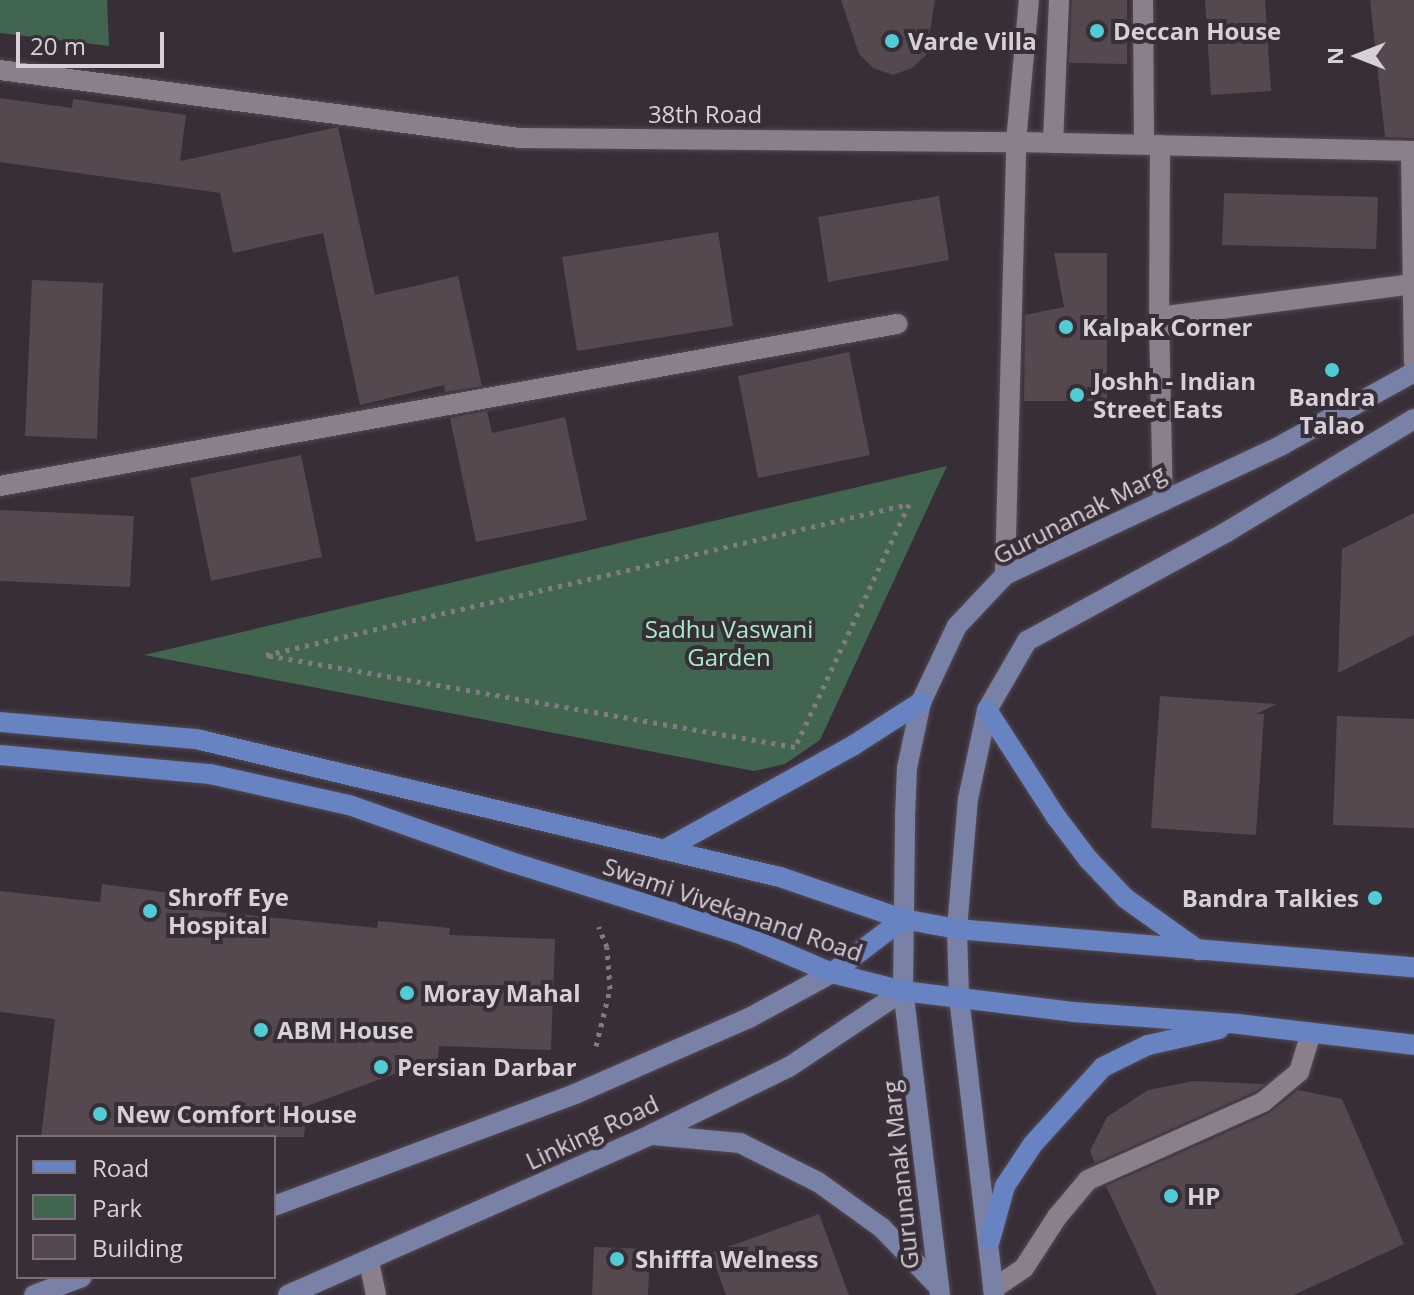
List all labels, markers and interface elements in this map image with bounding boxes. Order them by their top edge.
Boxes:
scale bar [20,16,168,66]
north arrow [1318,16,1398,96]
place label: Deccan House [1113,17,1281,45]
marker: Deccan House [1088,22,1106,40]
place label: Varde Villa [908,27,1037,55]
text: 20 m [30,29,86,62]
marker: Varde Villa [883,32,901,50]
text: N [1319,47,1349,65]
street label: 38th Road [648,100,762,128]
place label: Kalpak Corner [1082,313,1252,341]
marker: Kalpak Corner [1057,318,1075,336]
marker: Bandra Talao [1323,361,1341,379]
place label: Joshh - Indian Street Eats [1093,367,1256,423]
place label: Bandra Talao [1289,383,1375,439]
marker: Joshh - Indian Street Eats [1068,386,1086,404]
street label: Gurunanak Marg [988,458,1170,570]
park label: Sadhu Vaswani Garden [645,615,813,671]
street label: Swami Vivekanand Road [600,851,866,967]
place label: Shroff Eye Hospital [168,883,289,939]
place label: Bandra Talkies [1182,884,1359,912]
marker: Bandra Talkies [1366,889,1384,907]
marker: Shroff Eye Hospital [139,900,161,922]
place label: Moray Mahal [423,979,580,1007]
marker: Moray Mahal [398,984,416,1002]
place label: ABM House [277,1016,414,1044]
marker: ABM House [252,1021,270,1039]
place label: Persian Darbar [397,1053,577,1081]
marker: Persian Darbar [372,1058,390,1076]
street label: Gurunanak Marg [876,1079,924,1271]
street label: Linking Road [521,1089,663,1175]
place label: New Comfort House [116,1100,357,1128]
marker: New Comfort House [91,1105,109,1123]
legend [16,1135,276,1279]
text: Road [92,1151,149,1184]
place label: HP [1187,1182,1220,1210]
marker: HP [1162,1187,1180,1205]
text: Park [92,1191,142,1224]
text: Building [92,1231,183,1264]
place label: Shifffa Welness [635,1245,818,1273]
marker: Shifffa Welness [606,1248,628,1270]

